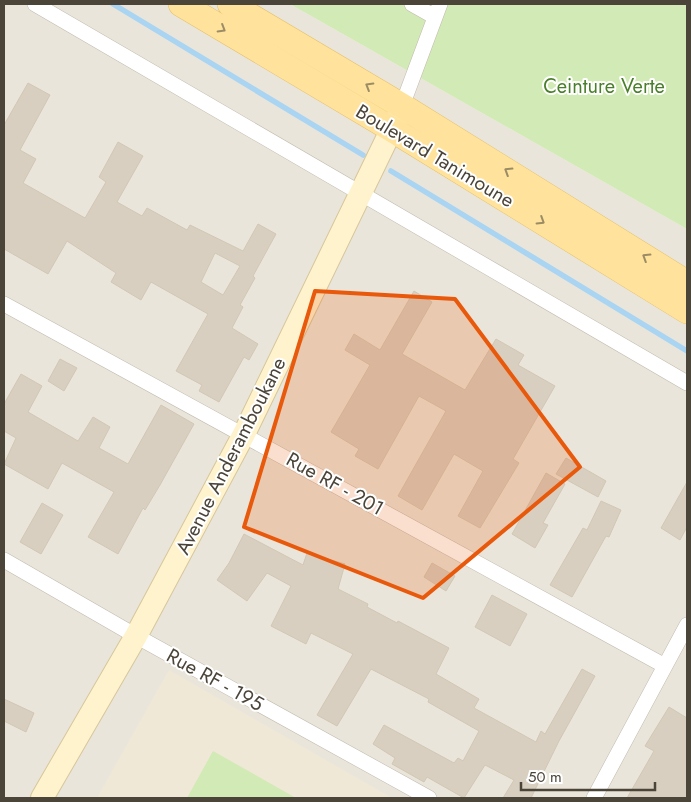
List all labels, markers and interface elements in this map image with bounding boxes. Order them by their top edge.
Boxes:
one-way arrow [217,22,226,32]
park label: Ceinture Verte [543,72,665,101]
one-way arrow [366,83,375,93]
street label: Boulevard Tanimoune [350,97,520,215]
one-way arrow [504,168,513,178]
one-way arrow [536,215,545,225]
one-way arrow [642,253,651,263]
street label: Avenue Anderamboukane [169,352,293,560]
street label: Rue RF - 201 [281,445,389,523]
street label: Rue RF - 195 [161,641,269,719]
scale bar [521,760,655,792]
text: 50 m [528,766,562,788]

